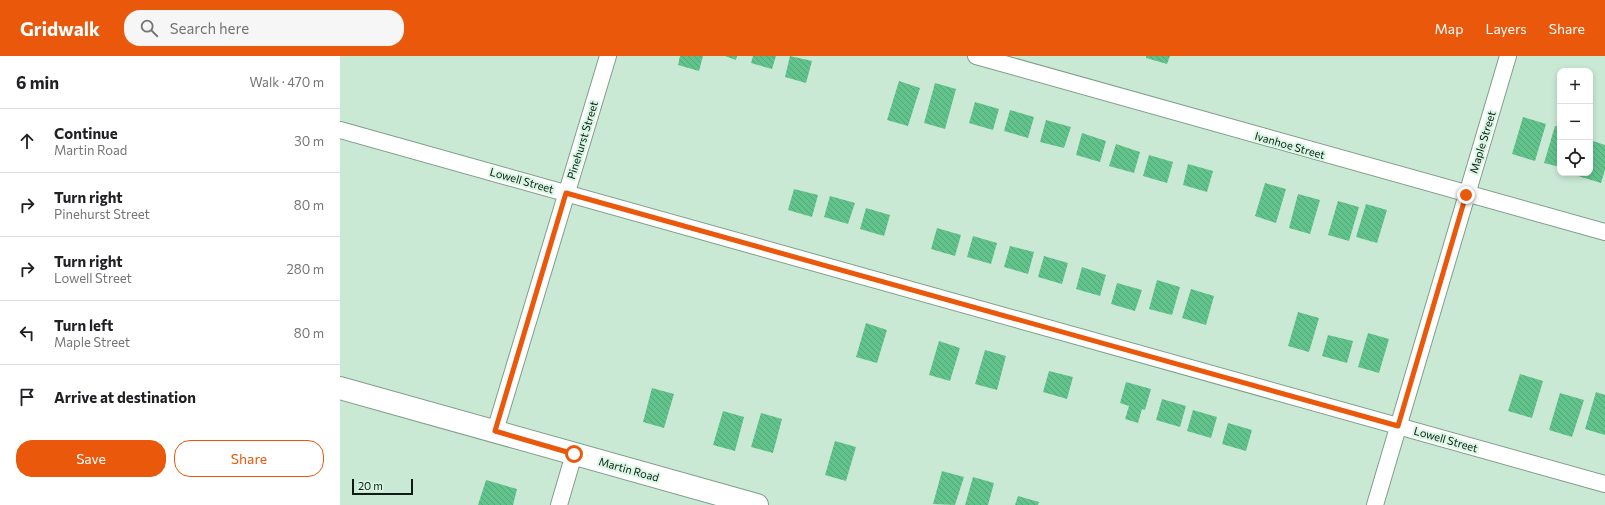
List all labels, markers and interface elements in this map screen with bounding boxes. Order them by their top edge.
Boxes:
search box [124,10,404,46]
text: Gridwalk [20,17,100,40]
icon: search [138,17,160,39]
text: Search here [170,19,249,37]
text: Map [1435,20,1463,37]
text: Layers [1485,20,1527,37]
text: Share [1549,20,1585,37]
map controls [1557,68,1593,176]
button: + [1557,68,1593,104]
text: 6 min [16,72,59,93]
text: Walk · 470 m [250,74,324,90]
street label: Pinehurst Street [564,99,600,181]
button: − [1557,104,1593,140]
street label: Maple Street [1466,109,1498,175]
text: Continue [54,124,118,142]
street label: Ivanhoe Street [1253,129,1327,161]
icon: ahead [16,130,38,152]
text: 30 m [294,133,324,149]
button: locate [1557,140,1593,176]
text: Martin Road [54,142,127,158]
street label: Lowell Street [489,165,556,195]
route end [1457,186,1475,204]
text: Turn right [54,188,123,206]
icon: right [16,194,38,216]
text: 80 m [294,197,324,213]
text: Pinehurst Street [54,206,150,222]
text: Turn right [54,252,123,270]
icon: right [16,258,38,280]
text: 280 m [287,261,324,277]
text: Lowell Street [54,270,132,286]
text: Turn left [54,316,113,334]
icon: left [16,322,38,344]
text: 80 m [294,325,324,341]
text: Maple Street [54,334,130,350]
icon: arrive [16,386,38,408]
text: Arrive at destination [54,388,196,406]
street label: Lowell Street [1413,424,1480,454]
button: Save [16,440,166,477]
button: Share [174,440,324,477]
route start [565,445,583,463]
street label: Martin Road [597,454,661,484]
scale bar [352,477,413,496]
text: 20 m [358,479,383,492]

